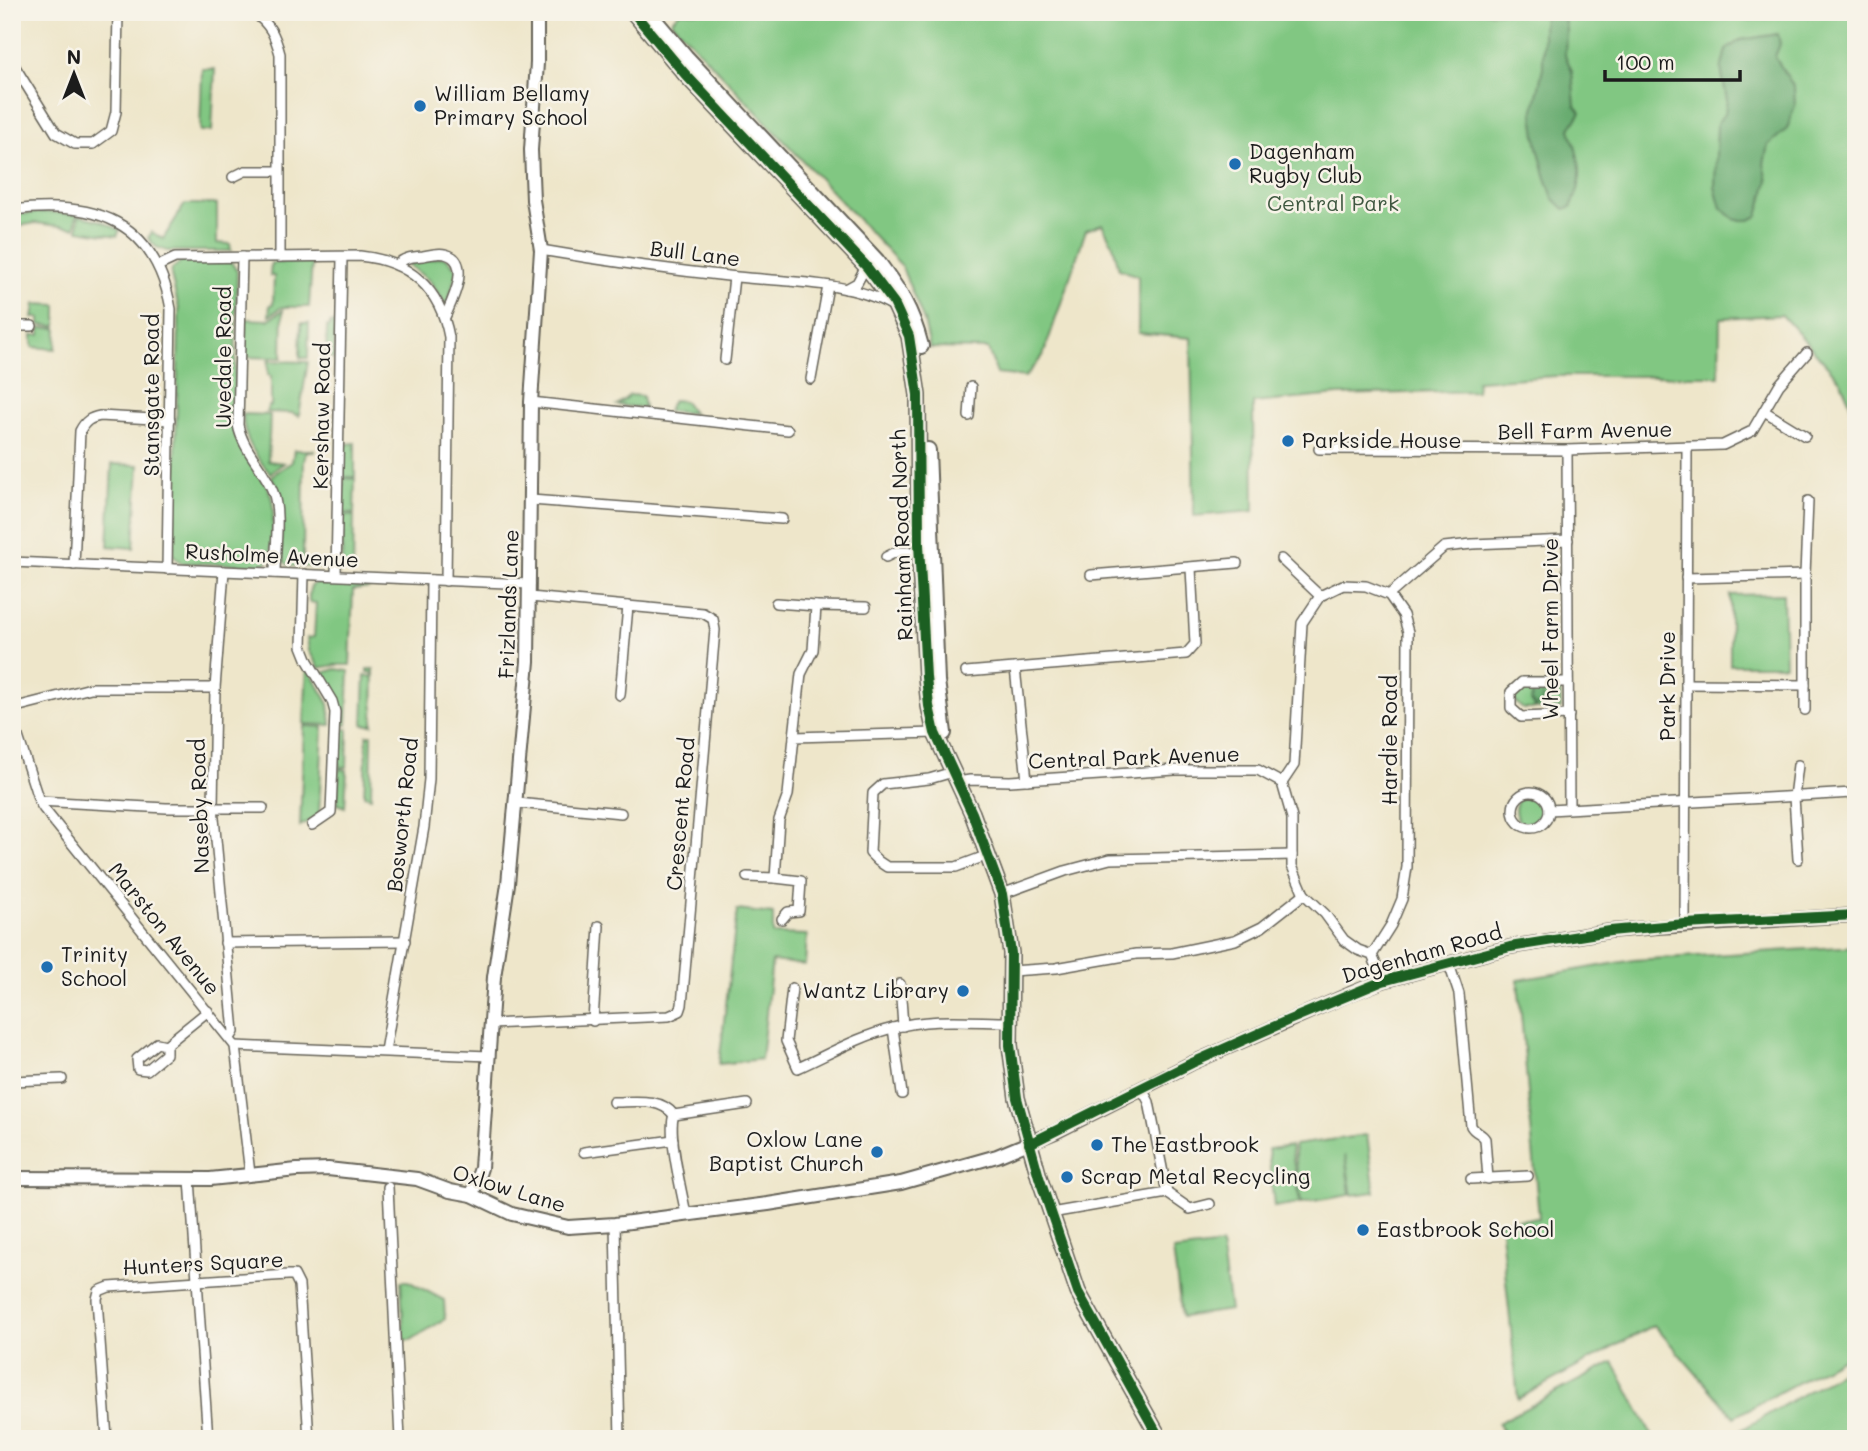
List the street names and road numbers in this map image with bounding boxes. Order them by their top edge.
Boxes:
street label: Bull Lane [649,234,742,271]
street label: Uvedale Road [209,286,236,428]
street label: Stansgate Road [137,314,164,476]
street label: Kershaw Road [306,342,335,490]
street label: Bell Farm Avenue [1497,414,1673,445]
street label: Rainham Road North [883,429,918,641]
street label: Frizlands Lane [491,529,524,679]
street label: Rusholme Avenue [185,536,360,573]
street label: Wheel Farm Drive [1536,538,1563,720]
street label: Park Drive [1653,631,1680,741]
street label: Hardie Road [1375,675,1402,805]
street label: Bosworth Road [380,736,423,893]
street label: Crescent Road [659,736,700,892]
street label: Naseby Road [183,738,214,874]
street label: Central Park Avenue [1028,739,1240,774]
street label: Marston Avenue [103,856,227,1000]
street label: Dagenham Road [1339,917,1505,988]
street label: Oxlow Lane [450,1158,569,1218]
street label: Hunters Square [122,1245,284,1280]

